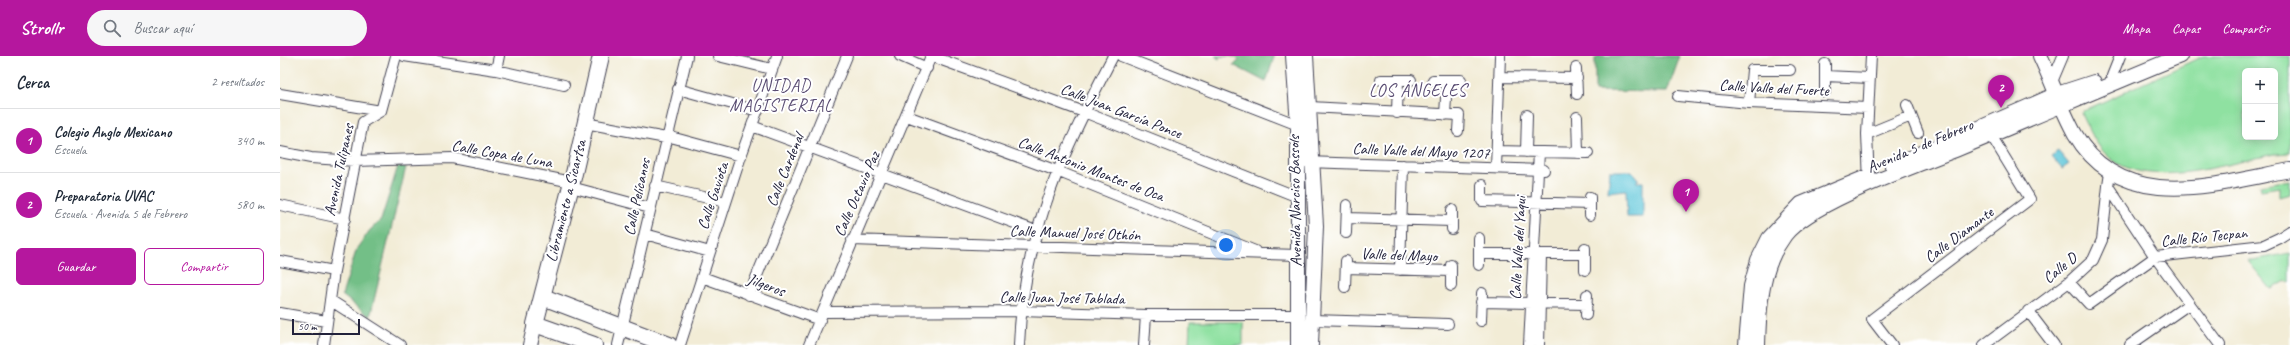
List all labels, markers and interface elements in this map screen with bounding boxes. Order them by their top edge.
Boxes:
search box [87,10,367,46]
text: Strollr [20,16,63,40]
icon: search [101,17,123,39]
text: Buscar aquí [133,19,192,38]
text: Mapa [2123,20,2150,37]
text: Capas [2172,20,2200,37]
text: Compartir [2222,20,2270,37]
map controls [2242,68,2278,140]
button: + [2242,68,2278,104]
text: Cerca [16,72,49,93]
text: 2 resultados [211,74,264,90]
district label: UNIDAD MAGISTERIAL [730,75,832,116]
street label: Calle Valle del Fuerte [1719,75,1831,101]
pin: 2 [1988,75,2014,108]
street label: Calle Juan García Ponce [1058,79,1186,144]
district label: LOS ÁNGELES [1369,79,1470,101]
button: − [2242,104,2278,140]
street label: Avenida 5 de Febrero [1864,114,1977,177]
street label: Avenida Tulipanes [319,121,359,218]
text: Colegio Anglo Mexicano [54,123,171,142]
street label: Calle Cardenal [761,128,810,209]
street label: Calle Antonio Montes de Oca [1015,132,1168,207]
text: 1 [26,133,32,149]
text: 340 m [236,133,264,149]
street label: Avenida Narciso Bassols [1284,134,1306,267]
street label: Calle Copa de Luna [450,135,555,173]
street label: Libramiento a Sicartsa [541,137,591,264]
street label: Calle Valle del Mayo 1207 [1352,139,1491,163]
text: Escuela [54,142,86,158]
street label: Calle Octavio Paz [829,148,885,240]
street label: Calle Pelícanos [619,155,655,237]
street label: Calle Gaviota [693,159,734,232]
pin: 1 [1673,179,1699,212]
text: Preparatoria UVAC [54,187,153,206]
street label: Calle Valle del Yaqui [1505,194,1531,300]
text: 2 [26,197,32,213]
text: 580 m [236,197,264,213]
street label: Calle Diamante [1920,201,1999,267]
text: Escuela · Avenida 5 de Febrero [54,206,187,222]
street label: Calle Manuel José Othón [1009,221,1141,245]
street label: Calle Río Tecpan [2160,222,2249,251]
your location [1216,235,1236,255]
street label: Valle del Mayo [1361,244,1440,266]
street label: Calle D [2039,247,2083,288]
button: Guardar [16,248,136,285]
button: Compartir [144,248,264,285]
street label: Jilgeros [744,269,789,302]
street label: Calle Juan José Tablada [999,287,1126,309]
scale bar [292,317,360,336]
text: 50 m [298,319,317,333]

